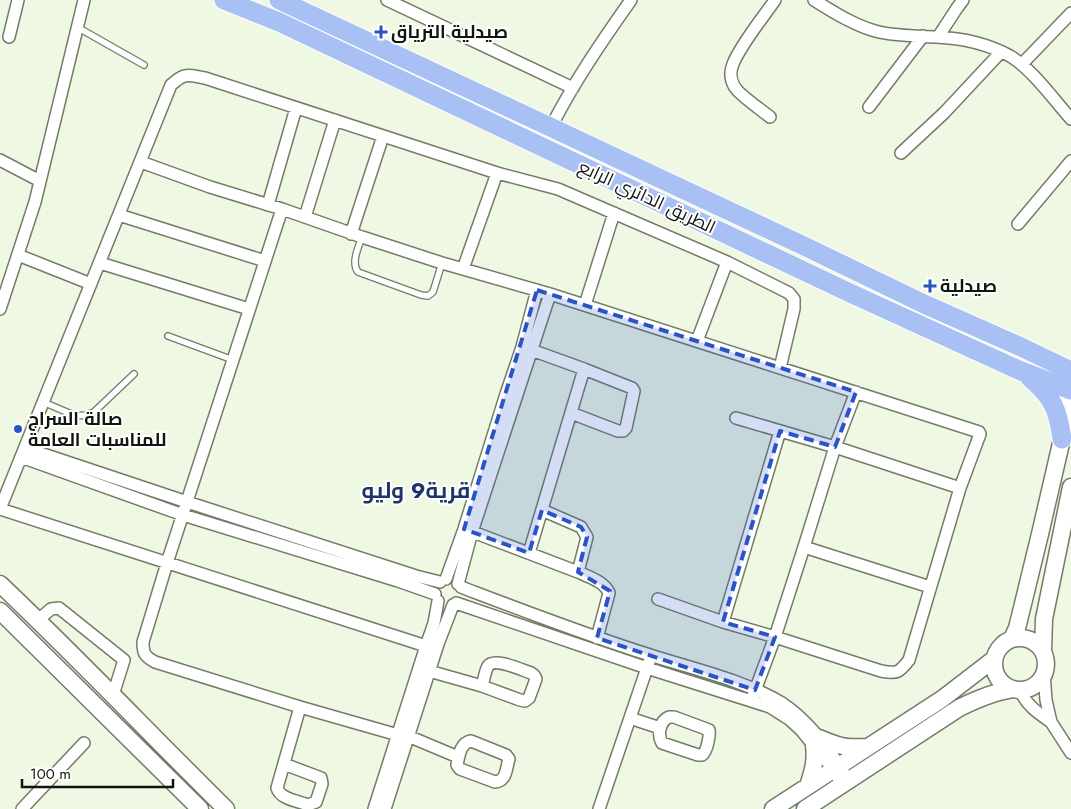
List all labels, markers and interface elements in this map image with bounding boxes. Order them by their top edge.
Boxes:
place label: صيدلية الترياق [391,19,508,45]
marker: صيدلية الترياق [375,26,387,38]
street label: الطريق الدائري الرابع [574,154,720,241]
place label: صيدلية [940,273,997,299]
marker: صيدلية [924,280,936,292]
place label: صالة السراج للمناسبات العامة [28,406,166,453]
marker: صالة السراج للمناسبات العامة [12,423,24,435]
district label: قرية9 وليو [362,474,470,506]
scale bar [22,756,174,788]
text: 100 m [30,763,71,785]

